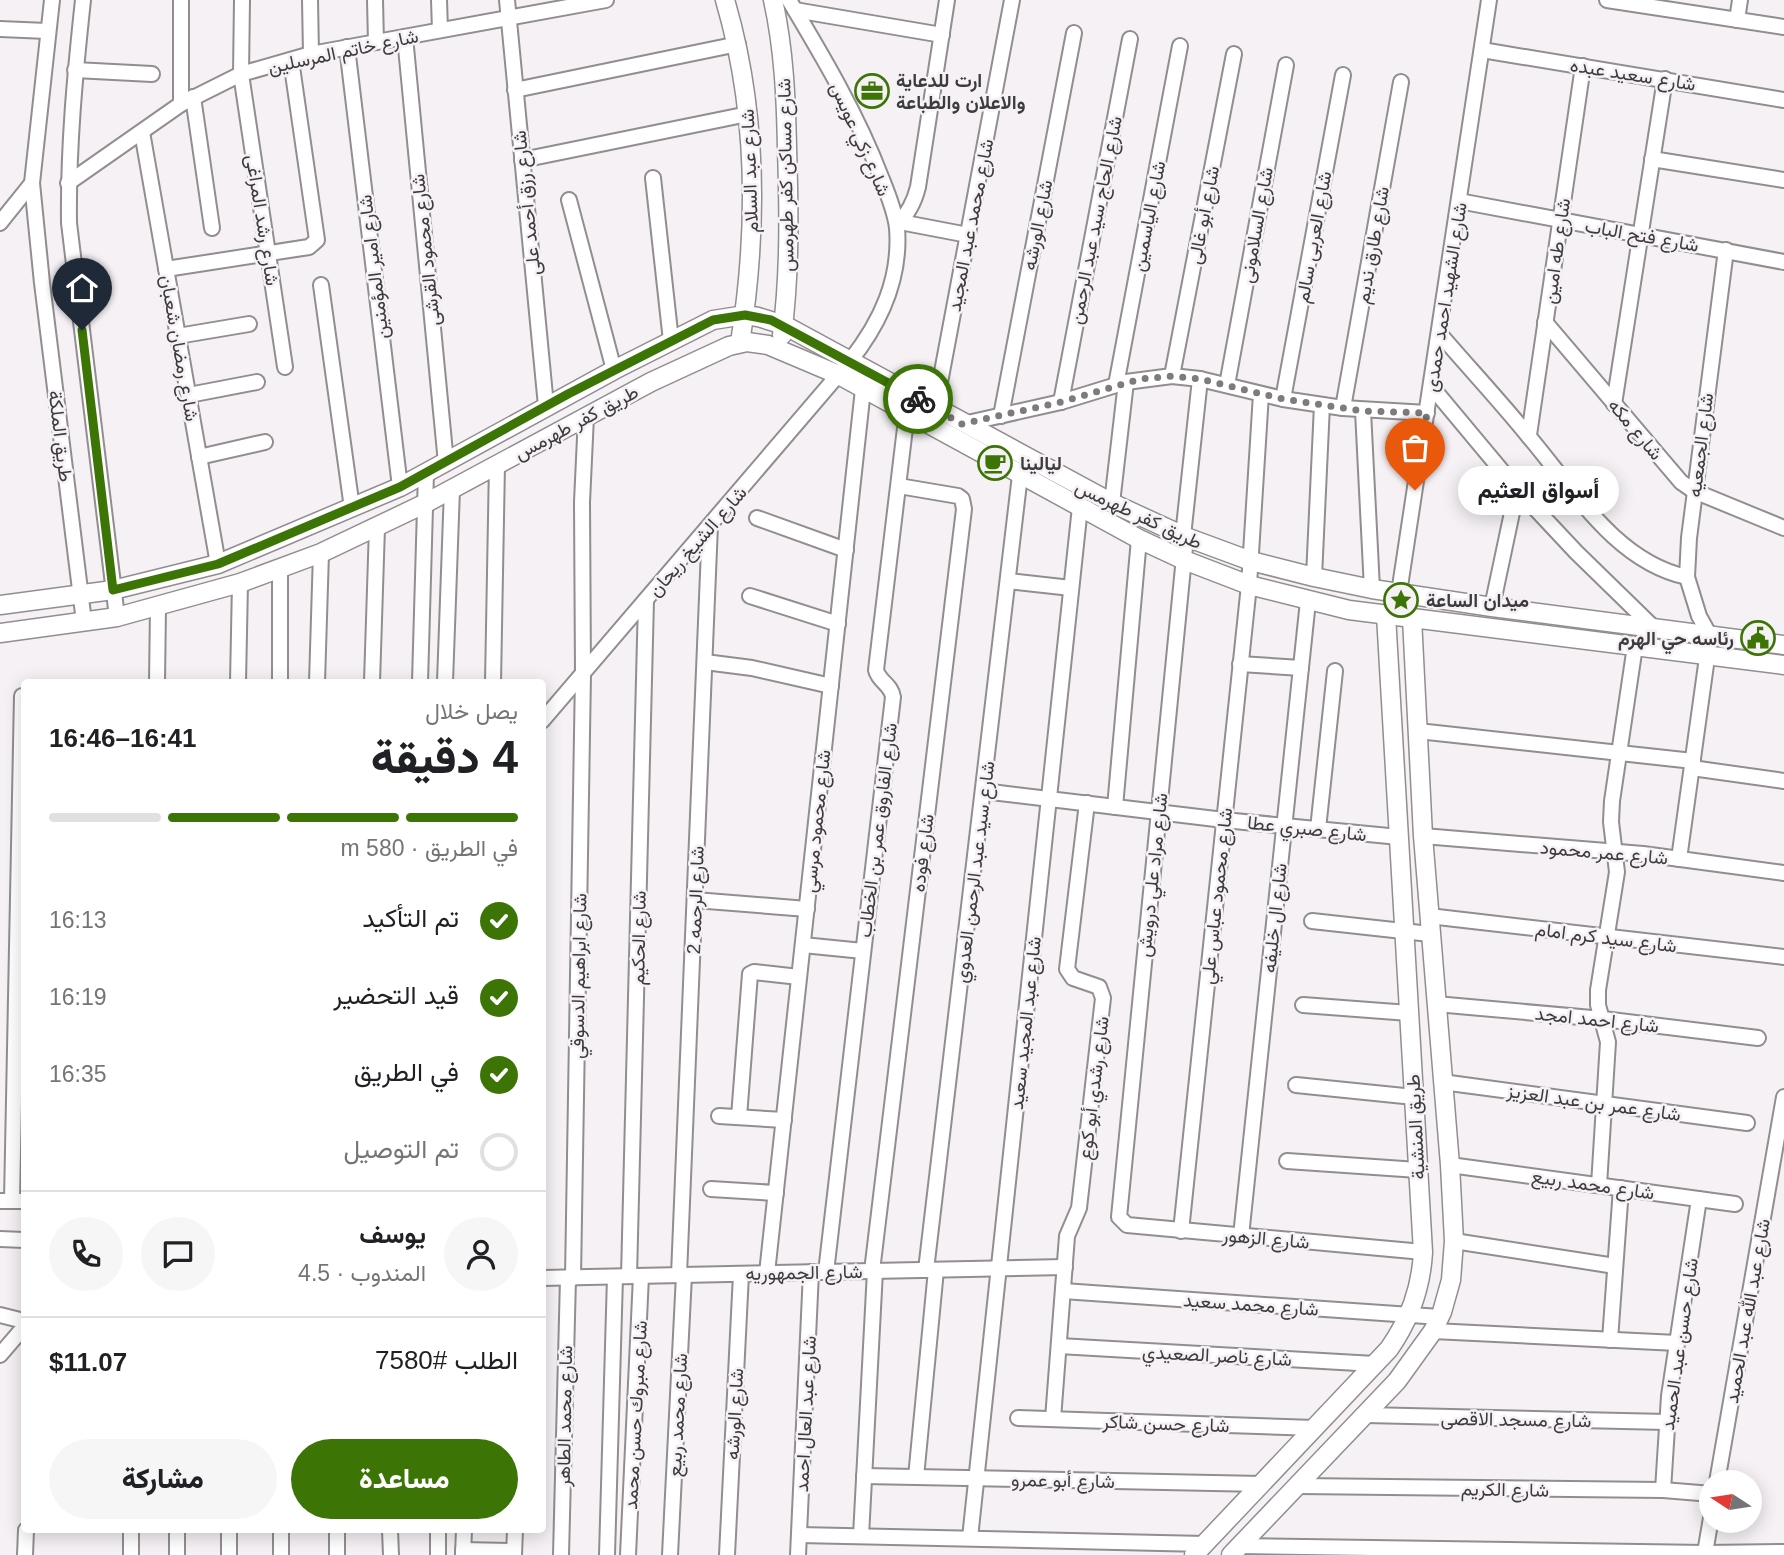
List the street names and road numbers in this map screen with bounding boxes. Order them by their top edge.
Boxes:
street label: شارع خاتم المرسلين [266,25,421,80]
street label: شارع سعيد عبده [1568,54,1697,97]
street label: شارع مساكن كفر طهرمس [773,78,800,272]
street label: شارع زكي عويس [822,79,895,201]
street label: شارع عبد السلام [737,109,764,233]
street label: شارع الحاج سيد عبد الرحمن [1065,114,1128,326]
street label: شارع رزق أحمد على [508,129,547,277]
street label: شارع محمد عبد المجيد [943,137,1000,314]
street label: شارع رشد المراغى [240,153,283,287]
street label: شارع الياسمين [1127,159,1171,274]
street label: شارع أبو غالى [1184,164,1225,267]
street label: شارع السلامونى [1236,166,1279,285]
street label: شارع العربى سالم [1292,169,1337,305]
street label: شارع محمود القرشى [407,173,446,327]
street label: شارع الورشه [1018,178,1059,272]
street label: شارع طارق نديم [1352,185,1395,306]
street label: شارع امير المؤمنين [354,193,395,340]
street label: شارع طه امين [1539,197,1576,306]
street label: شارع الشهيد احمد حمدى [1420,201,1473,394]
street label: شارع فتح الباب [1583,215,1701,259]
street label: شارع رمضان شعبان [154,273,203,423]
street label: طريق كفر طهرمس [511,381,642,465]
street label: طريق الملكة [43,389,77,483]
street label: شارع الجمعيه [1684,392,1719,499]
street label: شارع مكه [1603,395,1667,465]
street label: طريق كفر طهرمس [1072,476,1205,554]
street label: شارع الشيخ ريحان [644,482,753,603]
street label: شارع الفاروق عمر بن الخطاب [854,722,903,939]
street label: شارع محمود مرسي [799,749,839,894]
street label: شارع سيد عبد الرحمن العدوي [950,760,1004,985]
street label: شارع مراد علي درويش [1133,792,1177,959]
street label: شارع محمود عباس علي [1197,807,1241,986]
street label: شارع صبري عطا [1246,812,1368,850]
street label: شارع فوده [907,813,940,894]
street label: شارع عمر محمود [1539,836,1669,871]
street label: شارع الرحمه 2 [683,845,710,955]
street label: شارع ال خليفه [1258,862,1293,974]
street label: شارع الحكيم [627,890,652,986]
street label: شارع ابراهيم الدسوقي [567,893,595,1059]
street label: شارع سيد كرم امام [1534,918,1678,959]
street label: شارع عبد المجيد سعيد [1006,935,1047,1111]
street label: شارع احمد امجد [1534,1003,1660,1038]
street label: شارع رشدي أبو كوع [1074,1015,1118,1162]
street label: طريق المنشية [1402,1074,1430,1180]
street label: شارع عمر بن عبد العزيز [1504,1080,1682,1127]
street label: شارع محمد ربيع [1530,1165,1656,1206]
street label: شارع عبد الله عبد الحميد [1721,1217,1776,1405]
street label: شارع الزهور [1220,1224,1310,1255]
street label: شارع حسن عبد الحميد [1657,1257,1704,1432]
street label: شارع الجمهوريه [745,1261,863,1286]
street label: شارع محمد سعيد [1182,1289,1319,1322]
street label: شارع مبروك حسن محمد [620,1320,653,1510]
street label: شارع عبد العال احمد [791,1335,822,1493]
street label: شارع ناصر الصعيدي [1141,1341,1292,1375]
street label: شارع محمد الطاهر [553,1345,578,1488]
street label: شارع محمد ربيع [664,1353,694,1478]
street label: شارع الورشه [722,1368,749,1460]
street label: شارع مسجد الاقصى [1441,1408,1591,1433]
street label: شارع حسن شاكر [1101,1411,1230,1438]
street label: شارع أبو عمرو [1011,1469,1115,1494]
street label: شارع الكريم [1461,1478,1549,1503]

